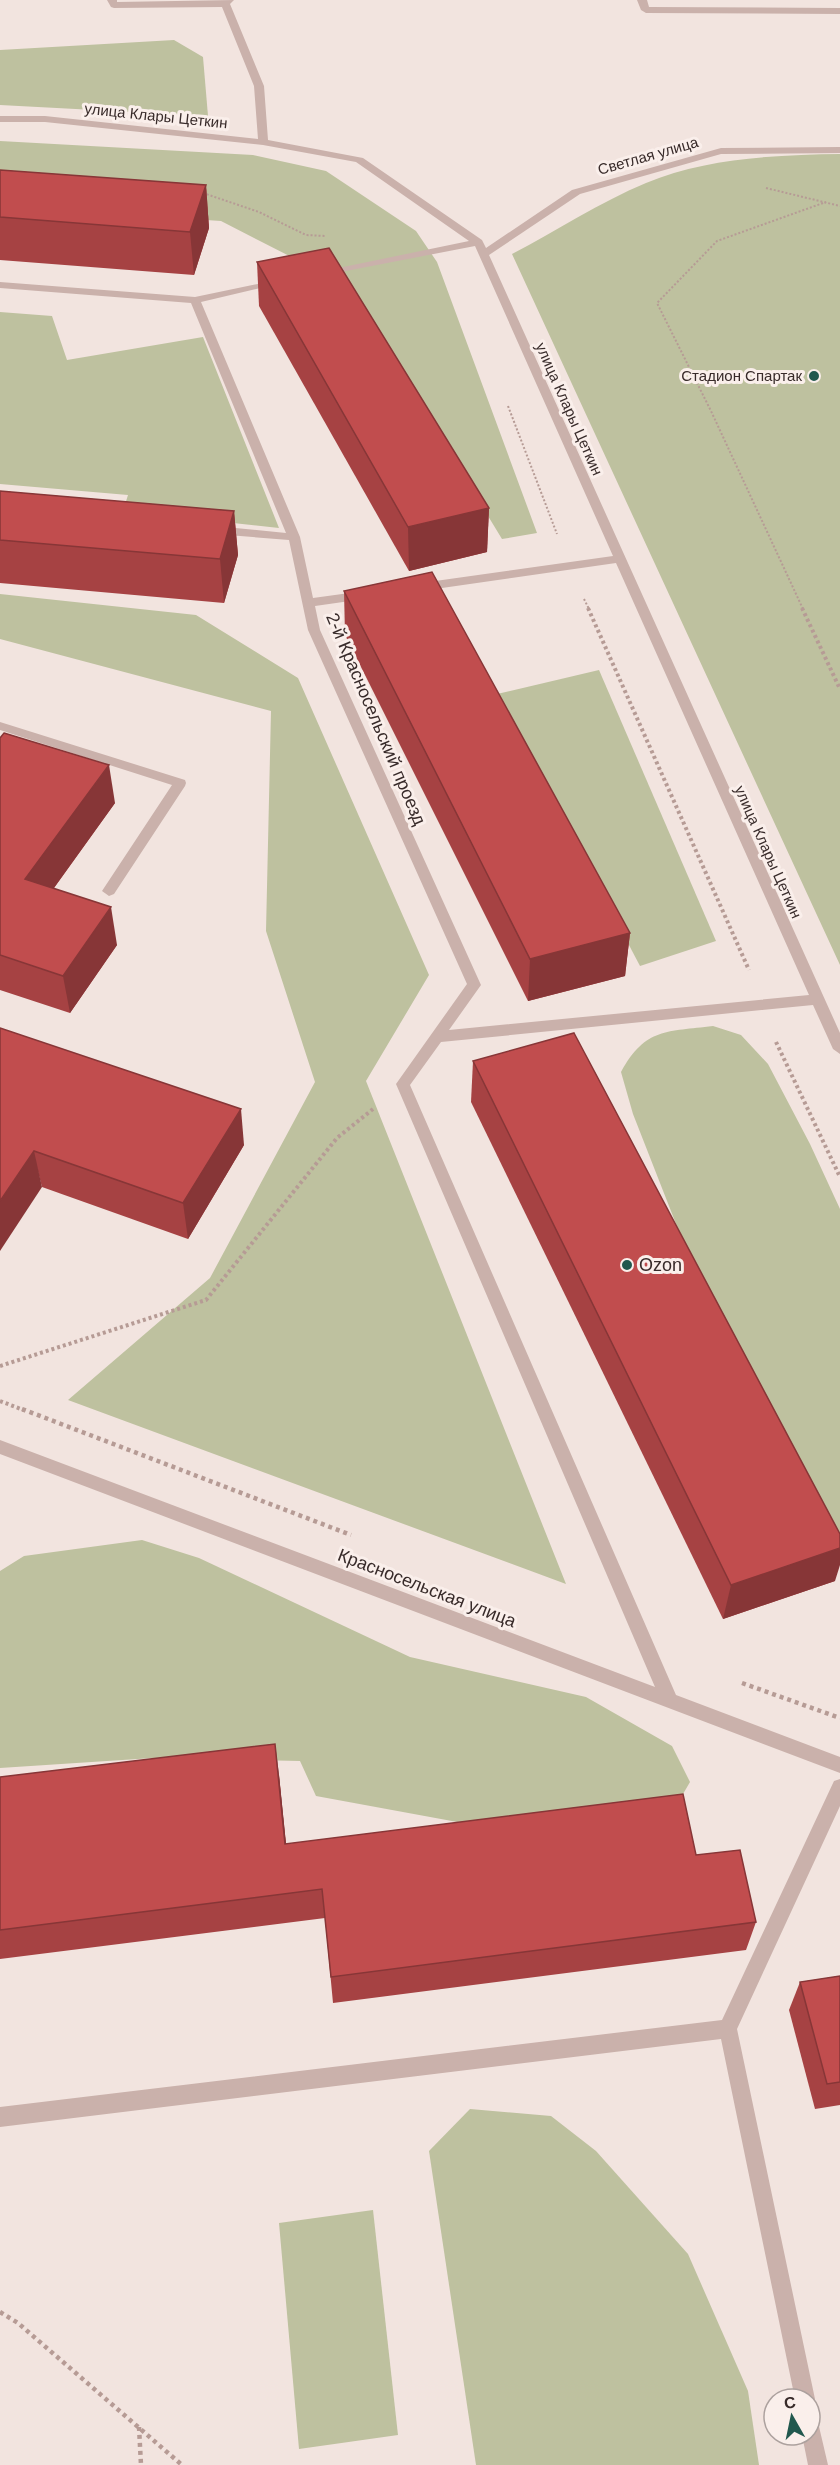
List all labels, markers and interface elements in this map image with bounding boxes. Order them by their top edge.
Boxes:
street label: улица Клары Цеткин [84,100,228,131]
street label: Светлая улица [596,133,701,178]
street label: улица Клары Цеткин [532,340,606,478]
place label: Стадион Спартак [681,367,802,384]
marker: Стадион Спартак [807,369,821,383]
street label: 2-й Красносельский проезд [322,610,430,829]
street label: улица Клары Цеткин [731,783,805,921]
place label: Ozon [639,1255,682,1275]
marker: Ozon [620,1258,634,1272]
street label: Красносельская улица [335,1545,520,1632]
north arrow [762,2387,822,2447]
text: С [783,2393,797,2412]

